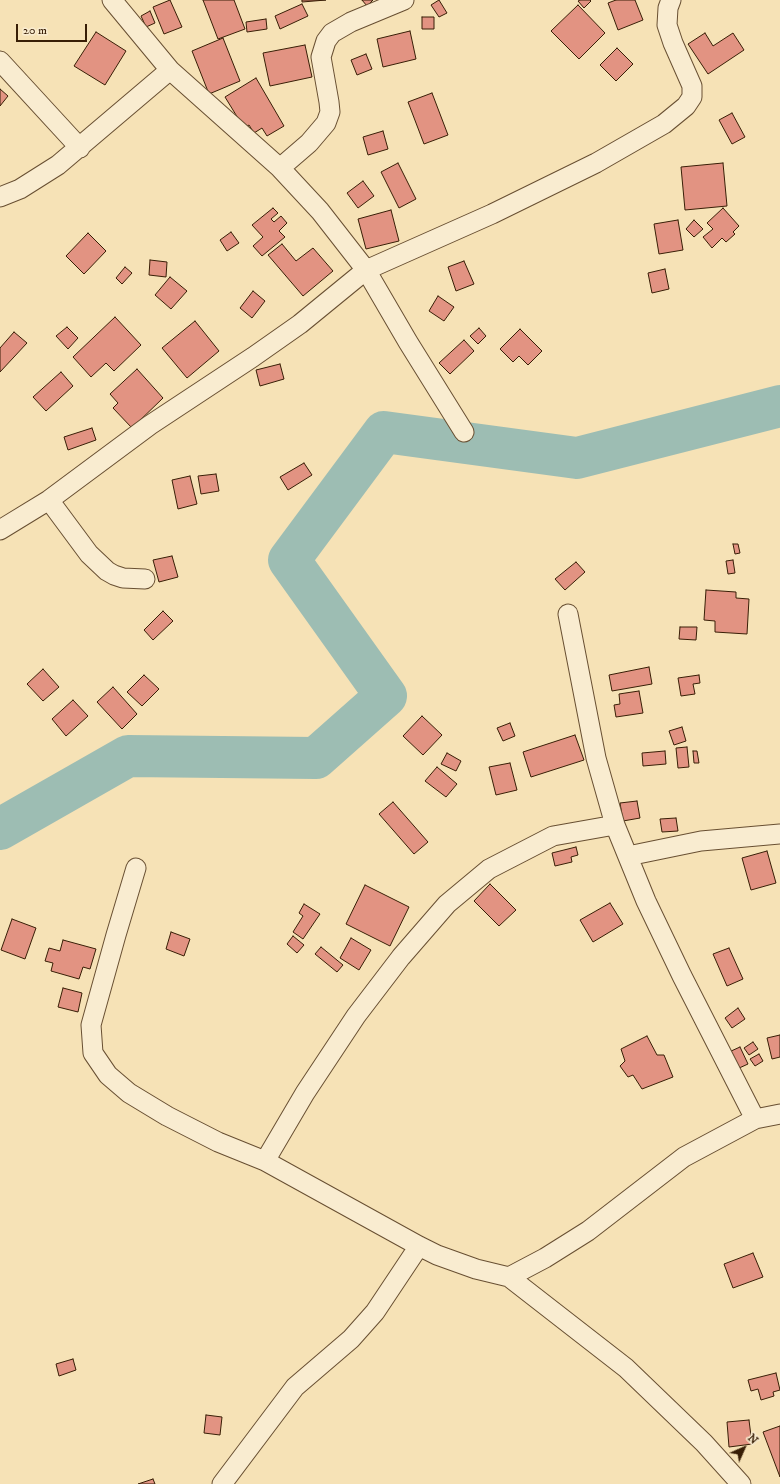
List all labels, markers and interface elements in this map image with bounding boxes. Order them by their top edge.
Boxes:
scale bar [18,16,89,42]
text: 20 m [23,23,47,38]
north arrow [724,1428,764,1468]
text: N [744,1431,761,1448]

